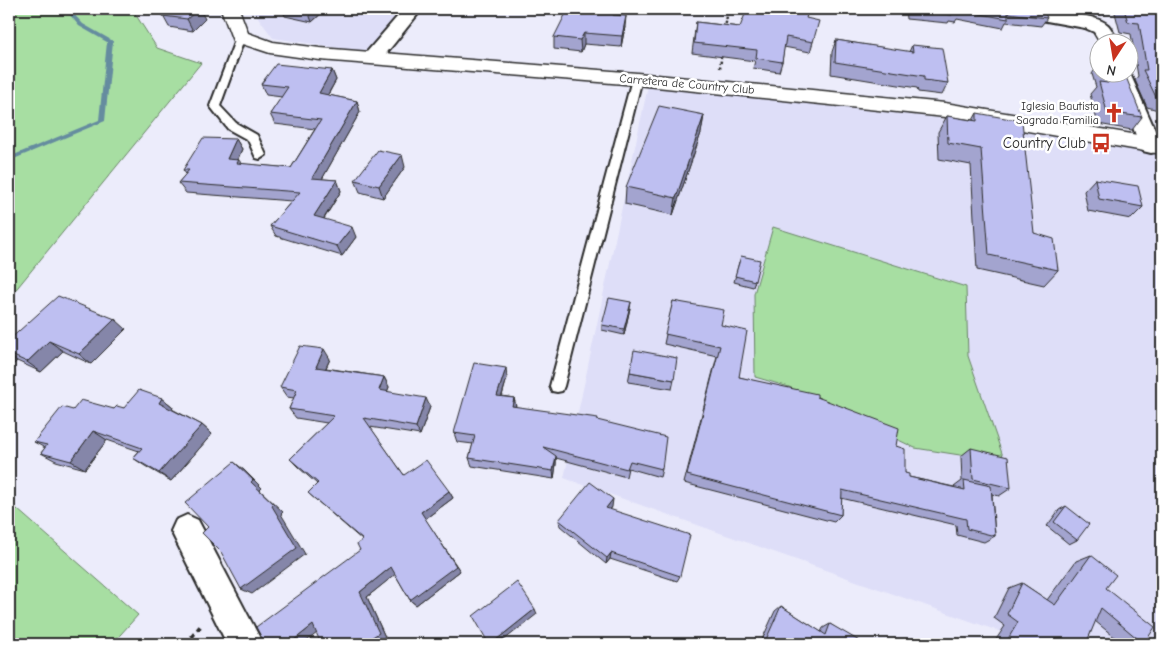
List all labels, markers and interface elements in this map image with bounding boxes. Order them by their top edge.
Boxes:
north arrow [1088,32,1138,82]
text: N [1105,61,1118,79]
street label: Carretera de Country Club [619,71,755,97]
place label: Iglesia Bautista Sagrada Familia [1016,99,1099,127]
church icon: Iglesia Bautista Sagrada Familia [1103,102,1125,124]
bus stop icon: Country Club [1090,132,1112,154]
place label: Country Club [1003,134,1086,152]

